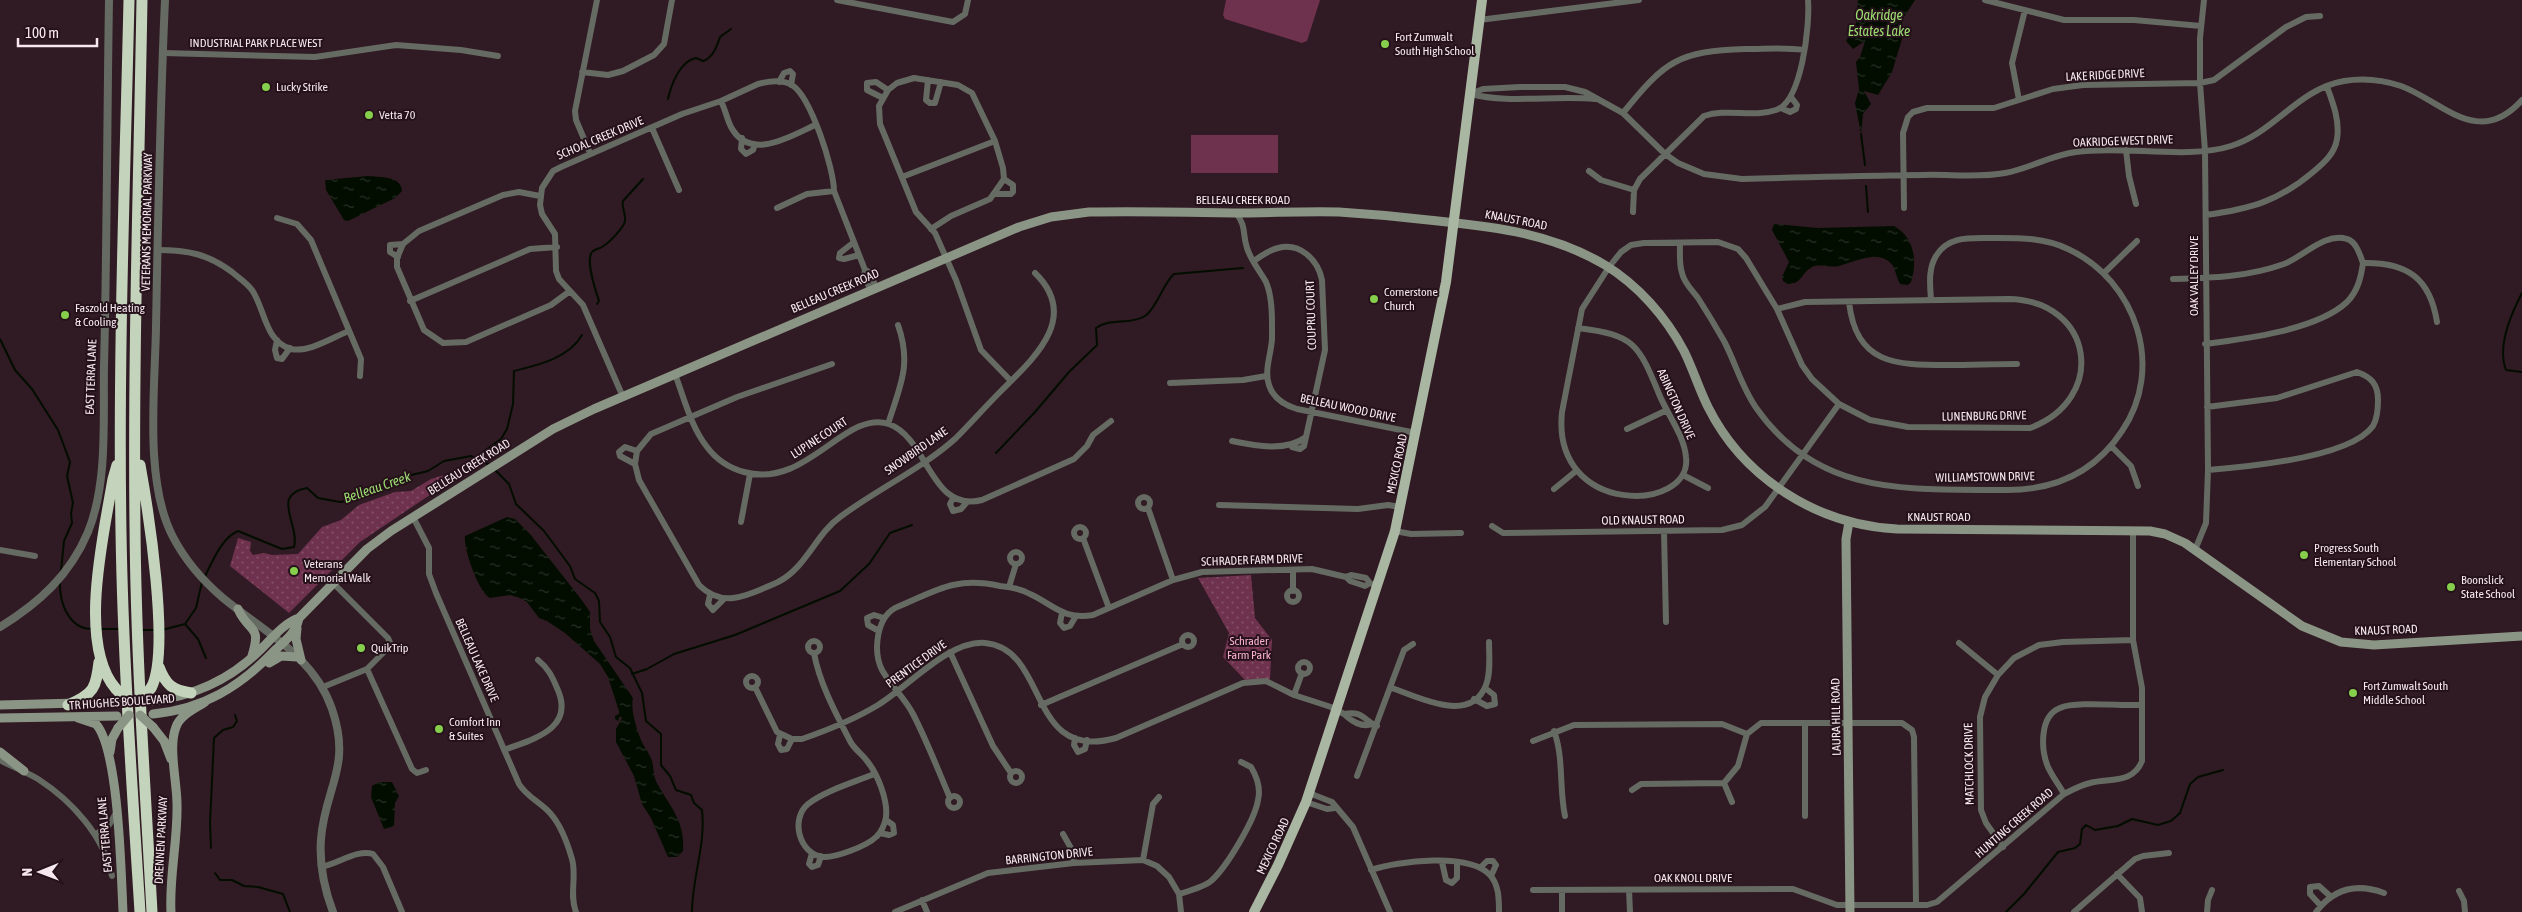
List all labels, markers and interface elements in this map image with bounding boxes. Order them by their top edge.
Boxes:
water label: Oakridge Estates Lake [1848,7,1910,39]
scale bar [18,15,96,47]
text: 100 m [25,24,59,41]
place label: Fort Zumwalt South High School [1395,30,1475,58]
street label: INDUSTRIAL PARK PLACE WEST [190,36,323,50]
marker: Fort Zumwalt South High School [1379,38,1391,50]
street label: LAKE RIDGE DRIVE [2065,66,2145,84]
place label: Lucky Strike [276,80,328,94]
marker: Lucky Strike [260,81,272,93]
place label: Vetta 70 [379,108,416,122]
marker: Vetta 70 [363,109,375,121]
street label: SCHOAL CREEK DRIVE [555,113,645,163]
street label: OAKRIDGE WEST DRIVE [2073,132,2173,150]
street label: VETERANS MEMORIAL PARKWAY [139,152,155,291]
street label: BELLEAU CREEK ROAD [1196,193,1290,207]
street label: KNAUST ROAD [1484,207,1549,233]
street label: OAK VALLEY DRIVE [2187,236,2201,316]
street label: BELLEAU CREEK ROAD [789,266,881,316]
street label: COUPRU COURT [1303,279,1319,350]
place label: Cornerstone Church [1384,285,1438,313]
marker: Cornerstone Church [1368,293,1380,305]
place label: Faszold Heating & Cooling [75,301,146,329]
marker: Faszold Heating & Cooling [59,309,71,321]
street label: EAST TERRA LANE [83,339,99,415]
street label: ABINGTON DRIVE [1654,367,1698,441]
street label: BELLEAU WOOD DRIVE [1299,391,1397,425]
street label: LUNENBURG DRIVE [1942,408,2026,424]
street label: LUPINE COURT [788,414,851,462]
street label: SNOWBIRD LANE [882,424,950,478]
street label: MEXICO ROAD [1384,432,1410,495]
street label: BELLEAU CREEK ROAD [425,436,513,498]
water label: Belleau Creek [341,468,414,506]
street label: WILLIAMSTOWN DRIVE [1935,469,2035,485]
street label: KNAUST ROAD [1907,510,1971,524]
street label: OLD KNAUST ROAD [1601,512,1685,528]
place label: Progress South Elementary School [2314,541,2397,569]
marker: Progress South Elementary School [2298,549,2310,561]
street label: SCHRADER FARM DRIVE [1201,551,1303,569]
place label: Veterans Memorial Walk [304,557,372,585]
marker: Veterans Memorial Walk [288,565,300,577]
place label: Boonslick State School [2461,573,2516,601]
marker: Boonslick State School [2445,581,2457,593]
street label: BELLEAU LAKE DRIVE [452,616,502,704]
street label: KNAUST ROAD [2354,622,2418,638]
park label: Schrader Farm Park [1227,634,1272,662]
street label: PRENTICE DRIVE [883,637,949,691]
place label: QuikTrip [371,641,409,655]
marker: QuikTrip [355,642,367,654]
street label: LAURA HILL ROAD [1828,678,1844,756]
place label: Fort Zumwalt South Middle School [2363,679,2448,707]
marker: Fort Zumwalt South Middle School [2347,687,2359,699]
street label: TR HUGHES BOULEVARD [69,691,176,713]
place label: Comfort Inn & Suites [449,715,501,743]
marker: Comfort Inn & Suites [433,723,445,735]
street label: MATCHLOCK DRIVE [1961,723,1977,805]
street label: HUNTING CREEK ROAD [1972,785,2056,861]
street label: DRENNEN PARKWAY [152,795,170,884]
street label: EAST TERRA LANE [95,797,115,873]
street label: MEXICO ROAD [1254,815,1292,877]
street label: BARRINGTON DRIVE [1005,844,1093,868]
north arrow [15,847,65,897]
text: N [19,868,35,876]
street label: OAK KNOLL DRIVE [1654,871,1732,885]

